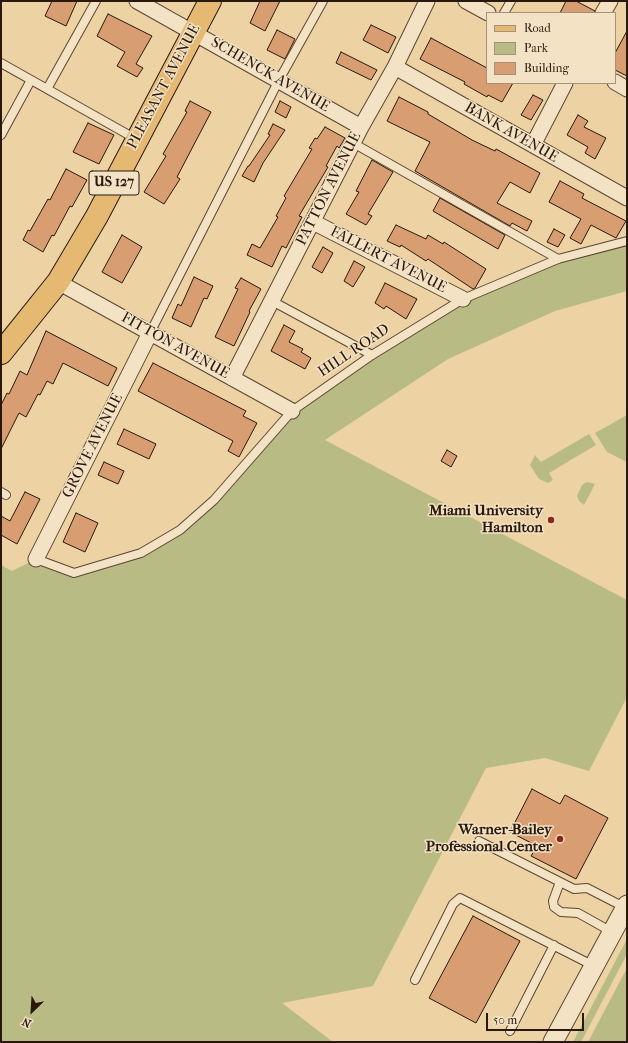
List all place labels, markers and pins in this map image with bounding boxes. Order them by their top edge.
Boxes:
place label: Miami University Hamilton [429,502,543,537]
marker: Miami University Hamilton [546,515,556,525]
place label: Warner-Bailey Professional Center [426,821,552,856]
marker: Warner-Bailey Professional Center [555,834,565,844]

